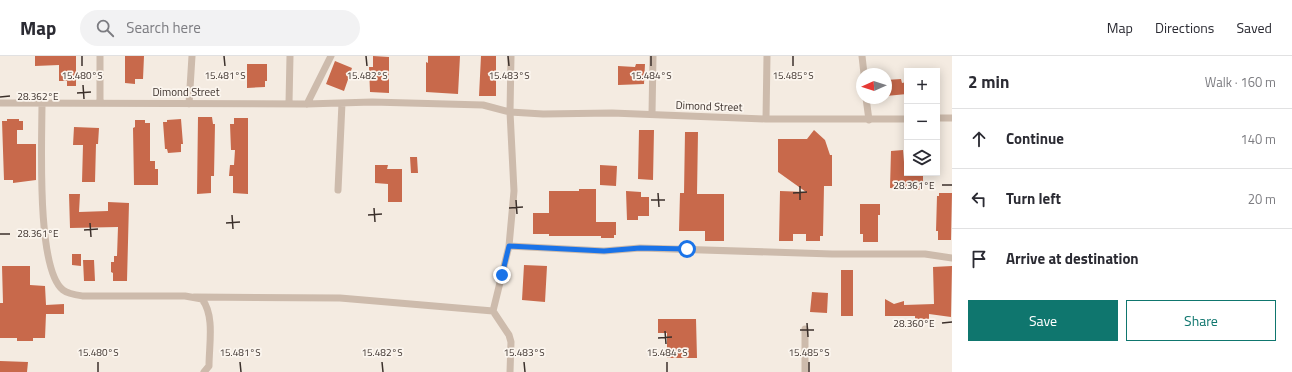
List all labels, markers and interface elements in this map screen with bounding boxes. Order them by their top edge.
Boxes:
search box [80,10,360,46]
text: Map [20,13,56,42]
text: Search here [126,16,201,39]
icon: search [94,17,116,39]
text: Map [1107,17,1133,38]
text: Directions [1155,17,1214,38]
text: Saved [1236,17,1272,38]
text: 15.480°S [61,68,103,83]
text: 15.481°S [204,68,246,83]
text: 15.482°S [346,68,388,83]
text: 15.483°S [488,68,530,83]
text: 15.484°S [630,68,672,83]
text: 15.485°S [772,68,814,83]
north arrow [856,68,892,104]
map controls [904,68,940,176]
button: + [904,68,940,104]
text: 2 min [968,69,1009,95]
text: Walk · 160 m [1205,72,1276,92]
street label: Dimond Street [152,84,220,100]
text: 28.362°E [17,89,59,104]
street label: Dimond Street [675,97,743,115]
button: − [904,104,940,140]
text: Continue [1006,127,1064,150]
icon: ahead [968,128,990,150]
text: 140 m [1240,129,1276,149]
button: layers [904,140,940,176]
text: 28.361°E [893,178,935,193]
text: Turn left [1006,187,1061,210]
icon: left [968,188,990,210]
text: 20 m [1248,189,1276,209]
text: 28.361°E [17,226,59,241]
route start [678,240,696,258]
text: Arrive at destination [1006,247,1139,270]
icon: arrive [968,248,990,270]
route end [493,266,511,284]
button: Save [968,300,1118,341]
button: Share [1126,300,1276,341]
text: 28.360°E [893,316,935,331]
text: 15.480°S [77,345,119,360]
text: 15.481°S [219,345,261,360]
text: 15.482°S [361,345,403,360]
text: 15.483°S [503,345,545,360]
text: 15.484°S [646,345,688,360]
text: 15.485°S [788,345,830,360]

